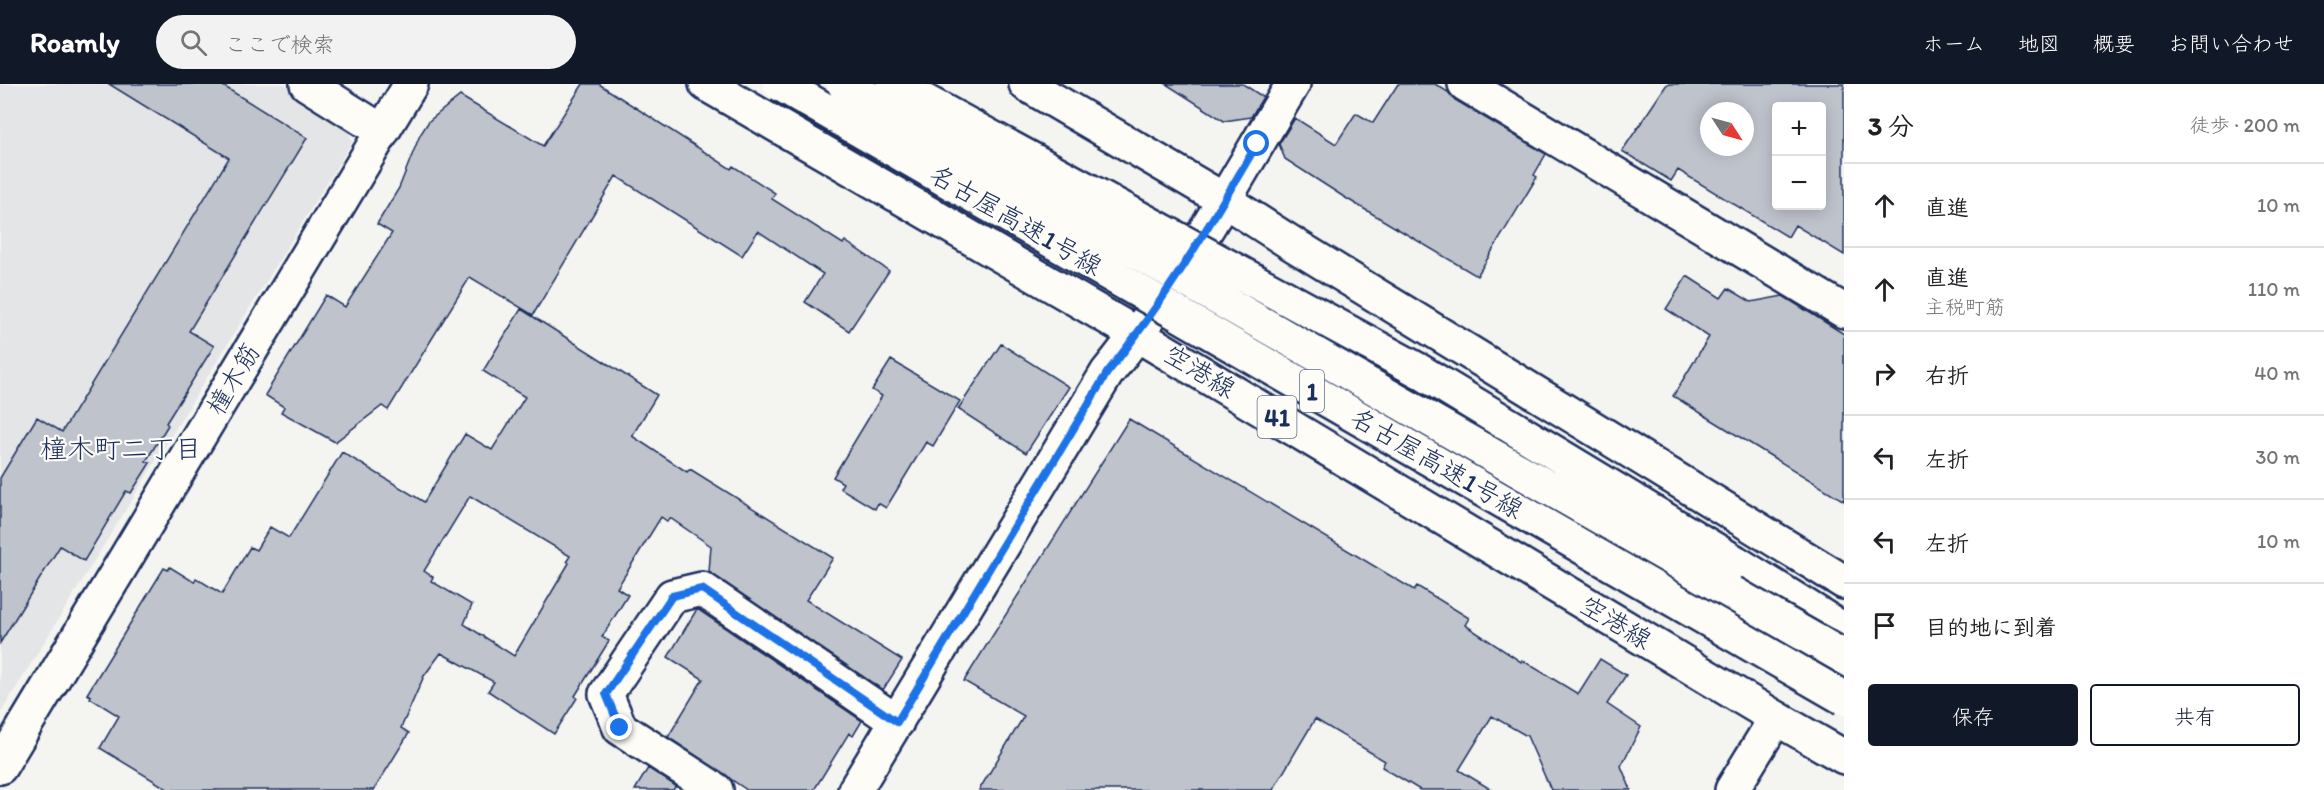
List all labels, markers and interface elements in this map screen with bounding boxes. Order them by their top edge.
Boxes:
search box [156,15,576,69]
text: Roamly [30,25,120,59]
icon: search [177,26,210,59]
text: ここで検索 [225,31,335,58]
text: ホーム [1923,31,1985,56]
text: 地図 [2018,31,2060,56]
text: 概要 [2093,31,2135,56]
text: お問い合わせ [2168,31,2294,56]
north arrow [1700,102,1754,156]
map controls [1772,102,1826,210]
button: + [1772,102,1826,156]
text: 3 分 [1868,110,1914,142]
text: 徒歩 · 200 m [2190,113,2300,137]
route start [1243,130,1269,156]
button: − [1772,156,1826,210]
street label: 名古屋高速1号線 [924,158,1108,282]
icon: ahead [1868,189,1901,222]
text: 10 m [2257,193,2300,217]
text: 直進 [1925,194,1969,221]
text: 直進 [1925,264,1969,291]
icon: ahead [1868,273,1901,306]
text: 110 m [2248,277,2300,301]
text: 主税町筋 [1925,295,2005,319]
street label: 橦木筋 [199,337,267,421]
street label: 空港線 [1158,337,1242,405]
icon: right [1868,357,1901,390]
text: 40 m [2254,361,2300,385]
text: 右折 [1925,362,1969,389]
road number: 1 [1300,370,1324,412]
road number: 41 [1258,396,1296,438]
street label: 名古屋高速1号線 [1345,401,1529,525]
district label: 橦木町二丁目 [40,432,202,465]
icon: left [1868,441,1901,474]
text: 30 m [2255,445,2300,469]
text: 左折 [1925,446,1969,473]
icon: left [1868,525,1901,558]
text: 10 m [2257,529,2300,553]
text: 左折 [1925,530,1969,557]
street label: 空港線 [1574,588,1658,656]
icon: arrive [1868,609,1901,642]
text: 目的地に到着 [1925,614,2057,641]
button: 保存 [1868,684,2078,746]
button: 共有 [2090,684,2300,746]
route end [606,714,632,740]

